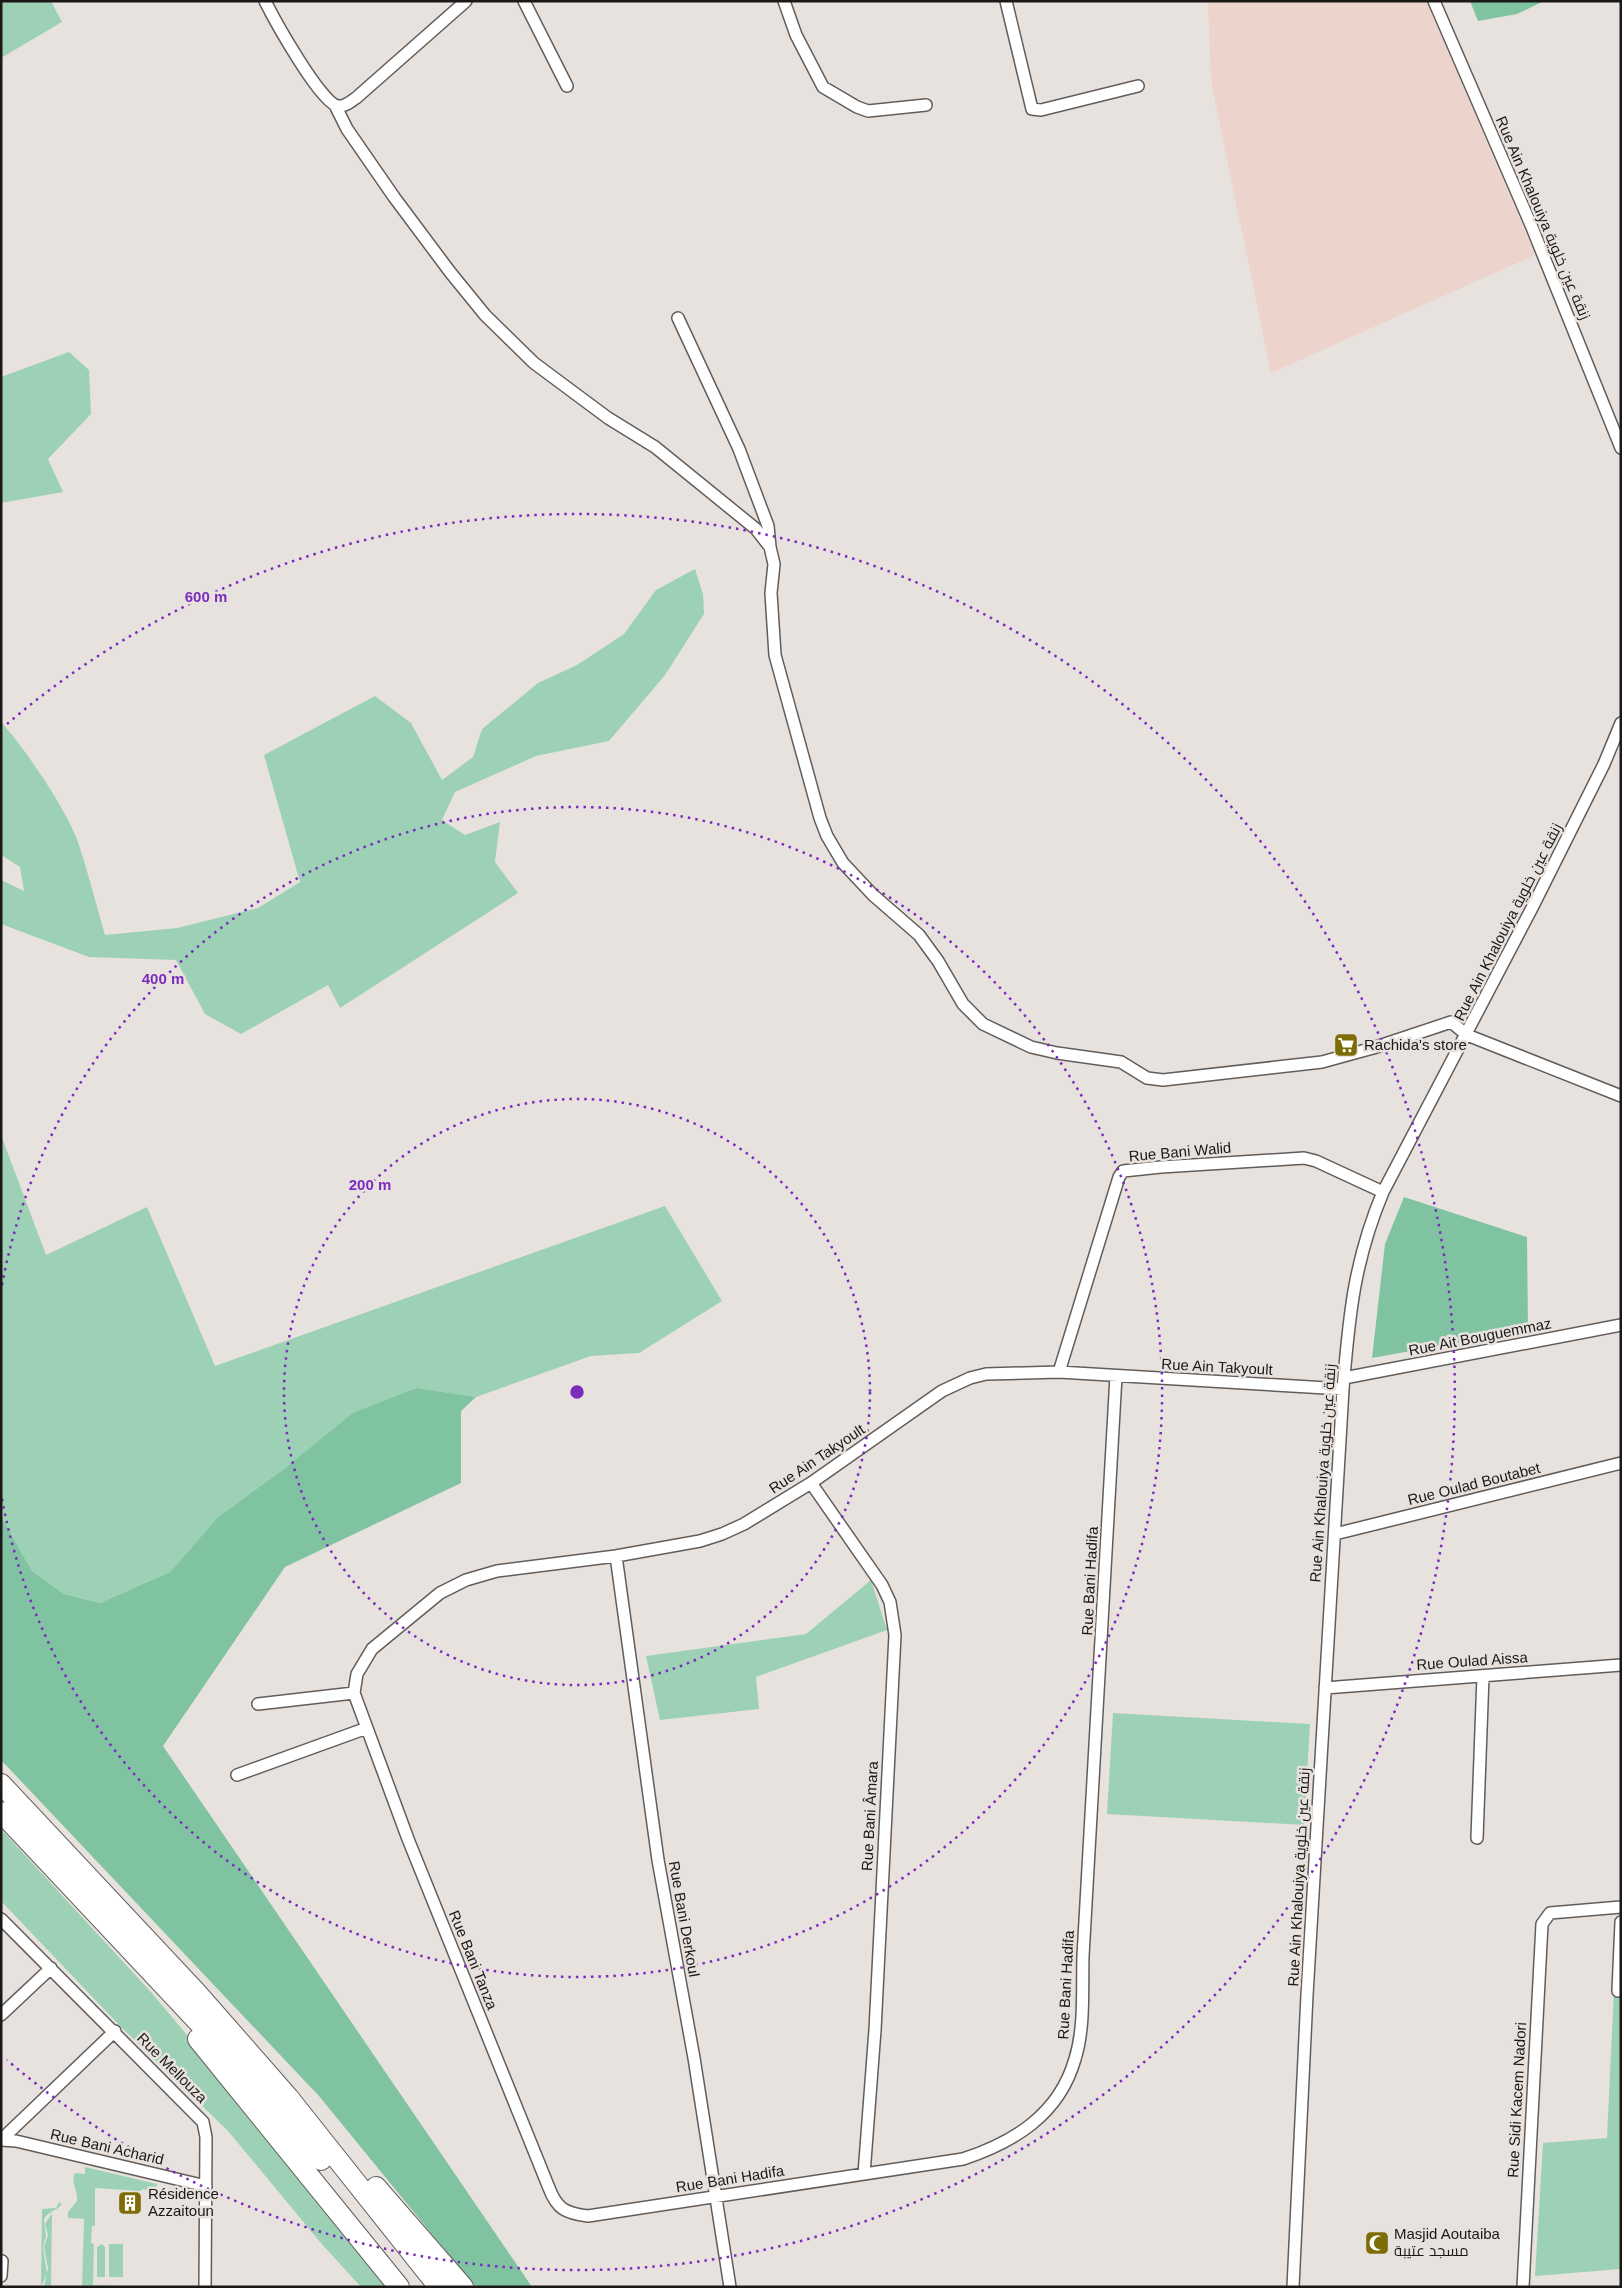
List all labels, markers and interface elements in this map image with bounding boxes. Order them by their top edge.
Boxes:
street label: Rue Ain Khalouiya زنقة عين خلوية [1491,114,1594,323]
text: 600 m [185,588,227,605]
street label: Rue Ain Khalouiya زنقة عين خلوية [1450,820,1567,1024]
text: 400 m [142,970,184,987]
supermarket icon: Rachida's store [1333,1032,1359,1058]
place label: Rachida's store [1364,1036,1467,1053]
street label: Rue Bani Walid [1128,1139,1232,1164]
text: 200 m [349,1176,391,1193]
street label: Rue Ait Bouguemmaz [1407,1314,1553,1359]
street label: Rue Ain Takyoult [1161,1355,1274,1378]
street label: Rue Ain Khalouiya زنقة عين خلوية [1306,1363,1341,1583]
centre of rings [568,1383,586,1401]
street label: Rue Ain Takyoult [766,1420,868,1497]
street label: Rue Oulad Boutabet [1406,1459,1543,1508]
street label: Rue Bani Hadifa [1078,1525,1101,1636]
street label: Rue Oulad Aissa [1416,1648,1529,1673]
street label: Rue Bani Âmara [858,1760,881,1871]
street label: Rue Ain Khalouiya زنقة عين خلوية [1284,1767,1315,1987]
street label: Rue Bani Derkoul [666,1860,703,1978]
street label: Rue Bani Tanza [446,1908,501,2013]
street label: Rue Bani Hadifa [1054,1929,1077,2040]
street label: Rue Sidi Kacem Nadori [1504,2022,1529,2178]
street label: Rue Mellouza [134,2029,211,2107]
street label: Rue Bani Acharid [49,2125,165,2168]
street label: Rue Bani Hadifa [675,2161,786,2195]
place label: Résidence Azzaitoun [148,2185,219,2219]
building icon: Résidence Azzaitoun [117,2190,143,2216]
place label: Masjid Aoutaiba مسجد عتيبة [1394,2225,1501,2259]
mosque icon: Masjid Aoutaiba مسجد عتيبة [1364,2230,1390,2256]

